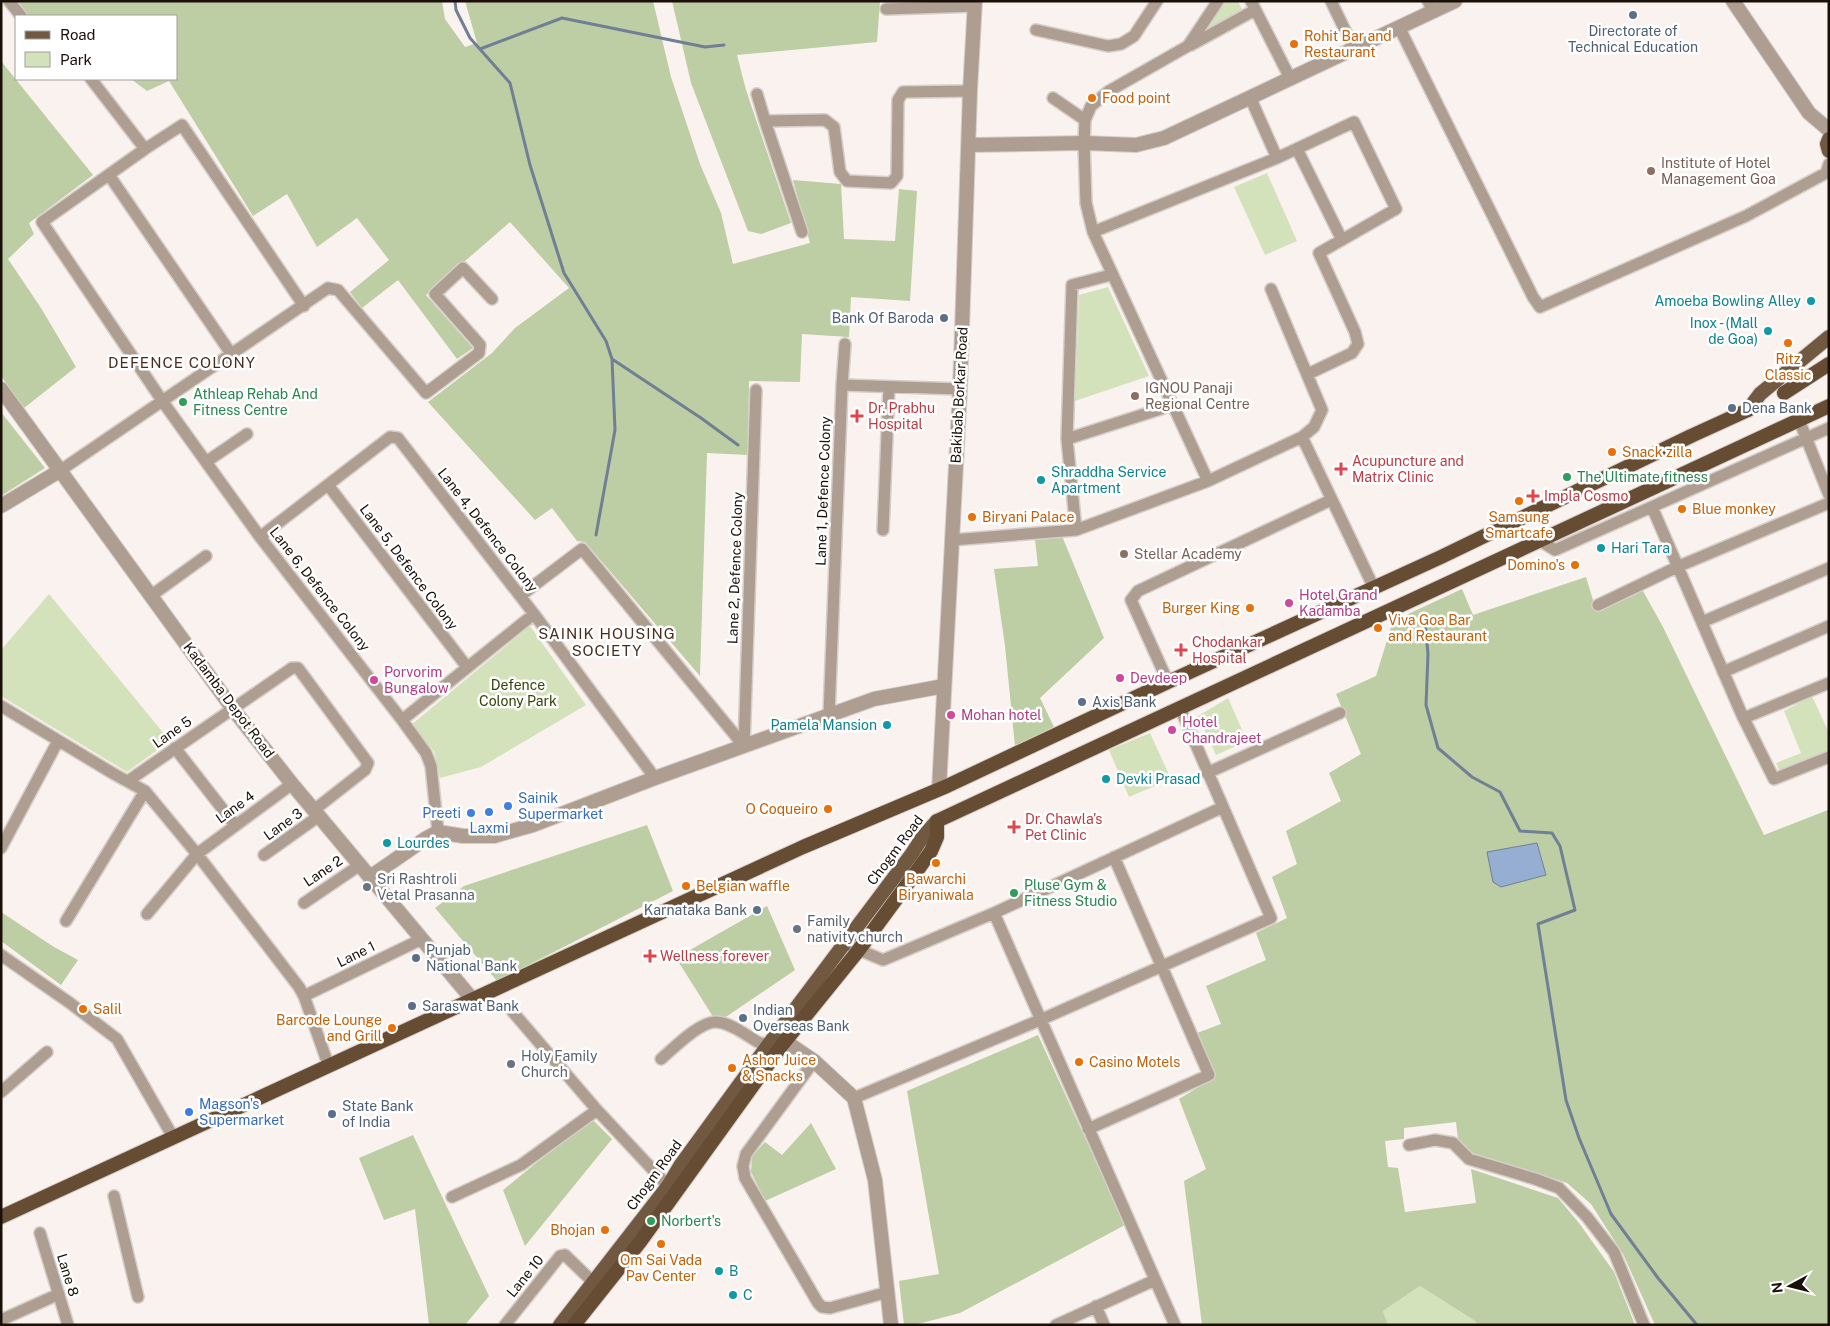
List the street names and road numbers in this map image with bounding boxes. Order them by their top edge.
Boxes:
street label: Bakibab Borkar Road [947,326,971,464]
street label: Lane 1, Defence Colony [812,415,834,566]
street label: Lane 4, Defence Colony [435,465,542,595]
street label: Lane 2, Defence Colony [724,491,746,644]
street label: Lane 5, Defence Colony [357,501,462,633]
street label: Lane 6, Defence Colony [267,524,374,654]
street label: Kadamba Depot Road [180,639,278,761]
street label: Lane 5 [149,713,195,751]
street label: Lane 4 [213,788,258,826]
street label: Lane 3 [261,805,306,843]
street label: Chogm Road [864,812,926,888]
street label: Lane 2 [301,852,345,890]
street label: Lane 1 [334,938,378,970]
street label: Chogm Road [623,1137,685,1213]
street label: Lane 8 [54,1252,82,1298]
street label: Lane 10 [503,1252,547,1300]

